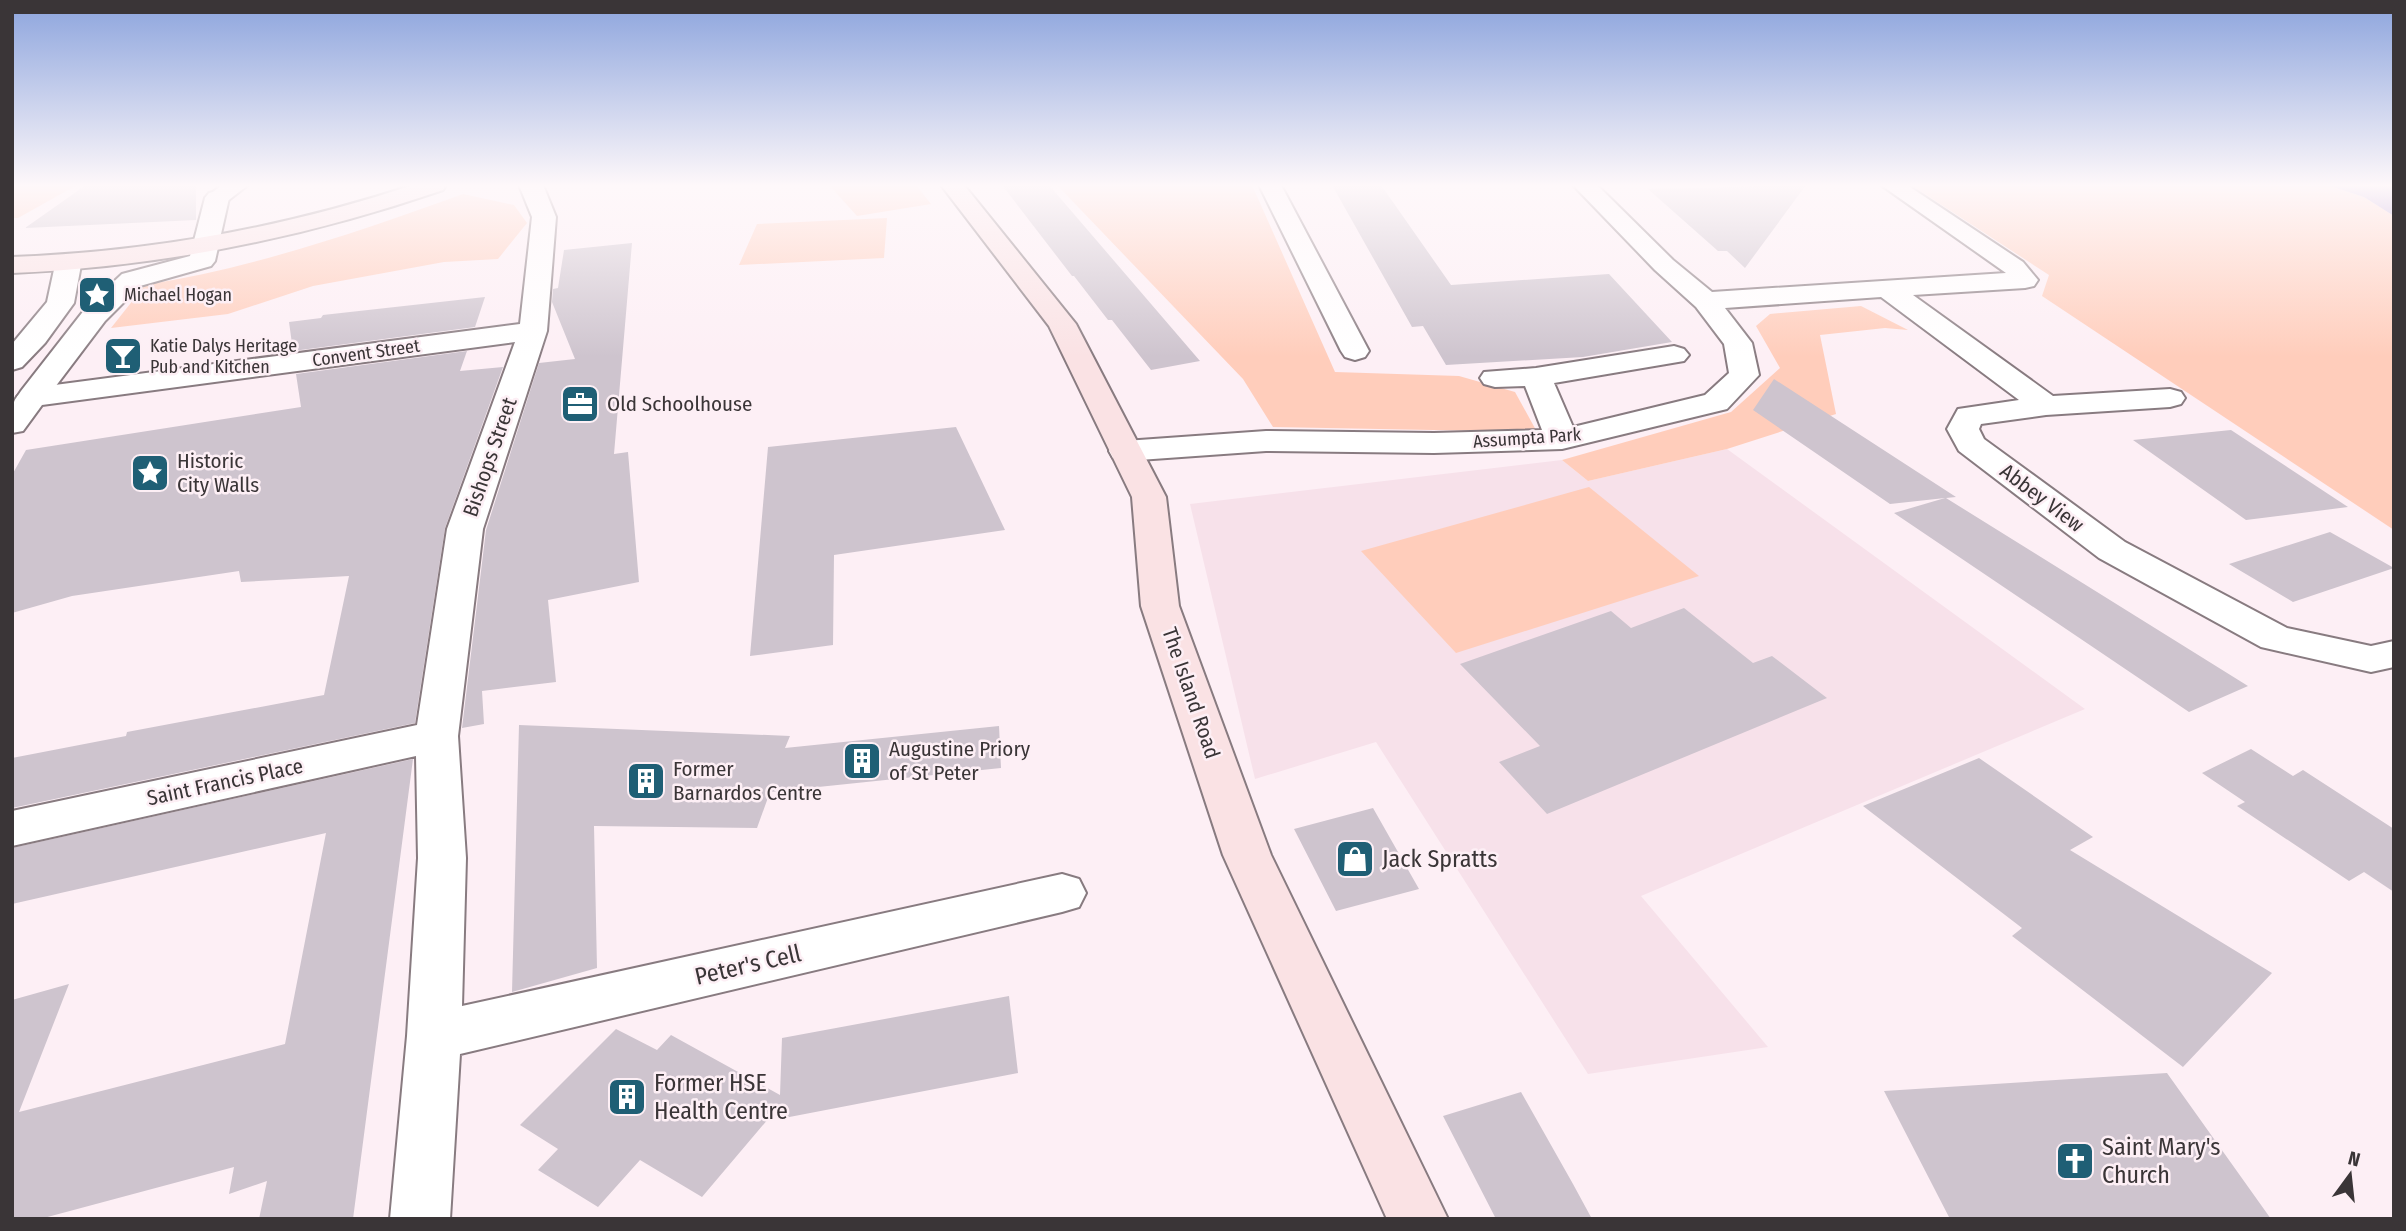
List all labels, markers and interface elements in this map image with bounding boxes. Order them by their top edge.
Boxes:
place icon: Michael Hogan [76,274,118,316]
place label: Michael Hogan [124,284,232,306]
bar icon: Katie Dalys Heritage Pub and Kitchen [102,335,144,377]
place label: Katie Dalys Heritage Pub and Kitchen [150,335,297,378]
street label: Convent Street [311,335,421,371]
office icon: Old Schoolhouse [559,383,601,425]
place label: Old Schoolhouse [607,391,752,417]
street label: Bishops Street [457,394,523,520]
street label: Assumpta Park [1472,423,1582,453]
place label: Historic City Walls [177,448,259,498]
place icon: Historic City Walls [129,452,171,494]
street label: Abbey View [1995,458,2089,538]
street label: The Island Road [1156,624,1226,762]
place label: Augustine Priory of St Peter [889,736,1031,786]
building icon: Augustine Priory of St Peter [841,740,883,782]
street label: Saint Francis Place [145,753,305,811]
place label: Former Barnardos Centre [673,756,822,806]
building icon: Former Barnardos Centre [625,760,667,802]
shop icon: Jack Spratts [1334,838,1376,880]
place label: Jack Spratts [1382,845,1497,873]
street label: Peter's Cell [692,939,804,991]
place label: Former HSE Health Centre [654,1069,788,1125]
building icon: Former HSE Health Centre [606,1076,648,1118]
place label: Saint Mary's Church [2102,1133,2221,1189]
church icon: Saint Mary's Church [2054,1140,2096,1182]
north arrow [2315,1140,2385,1210]
text: N [2346,1146,2363,1172]

